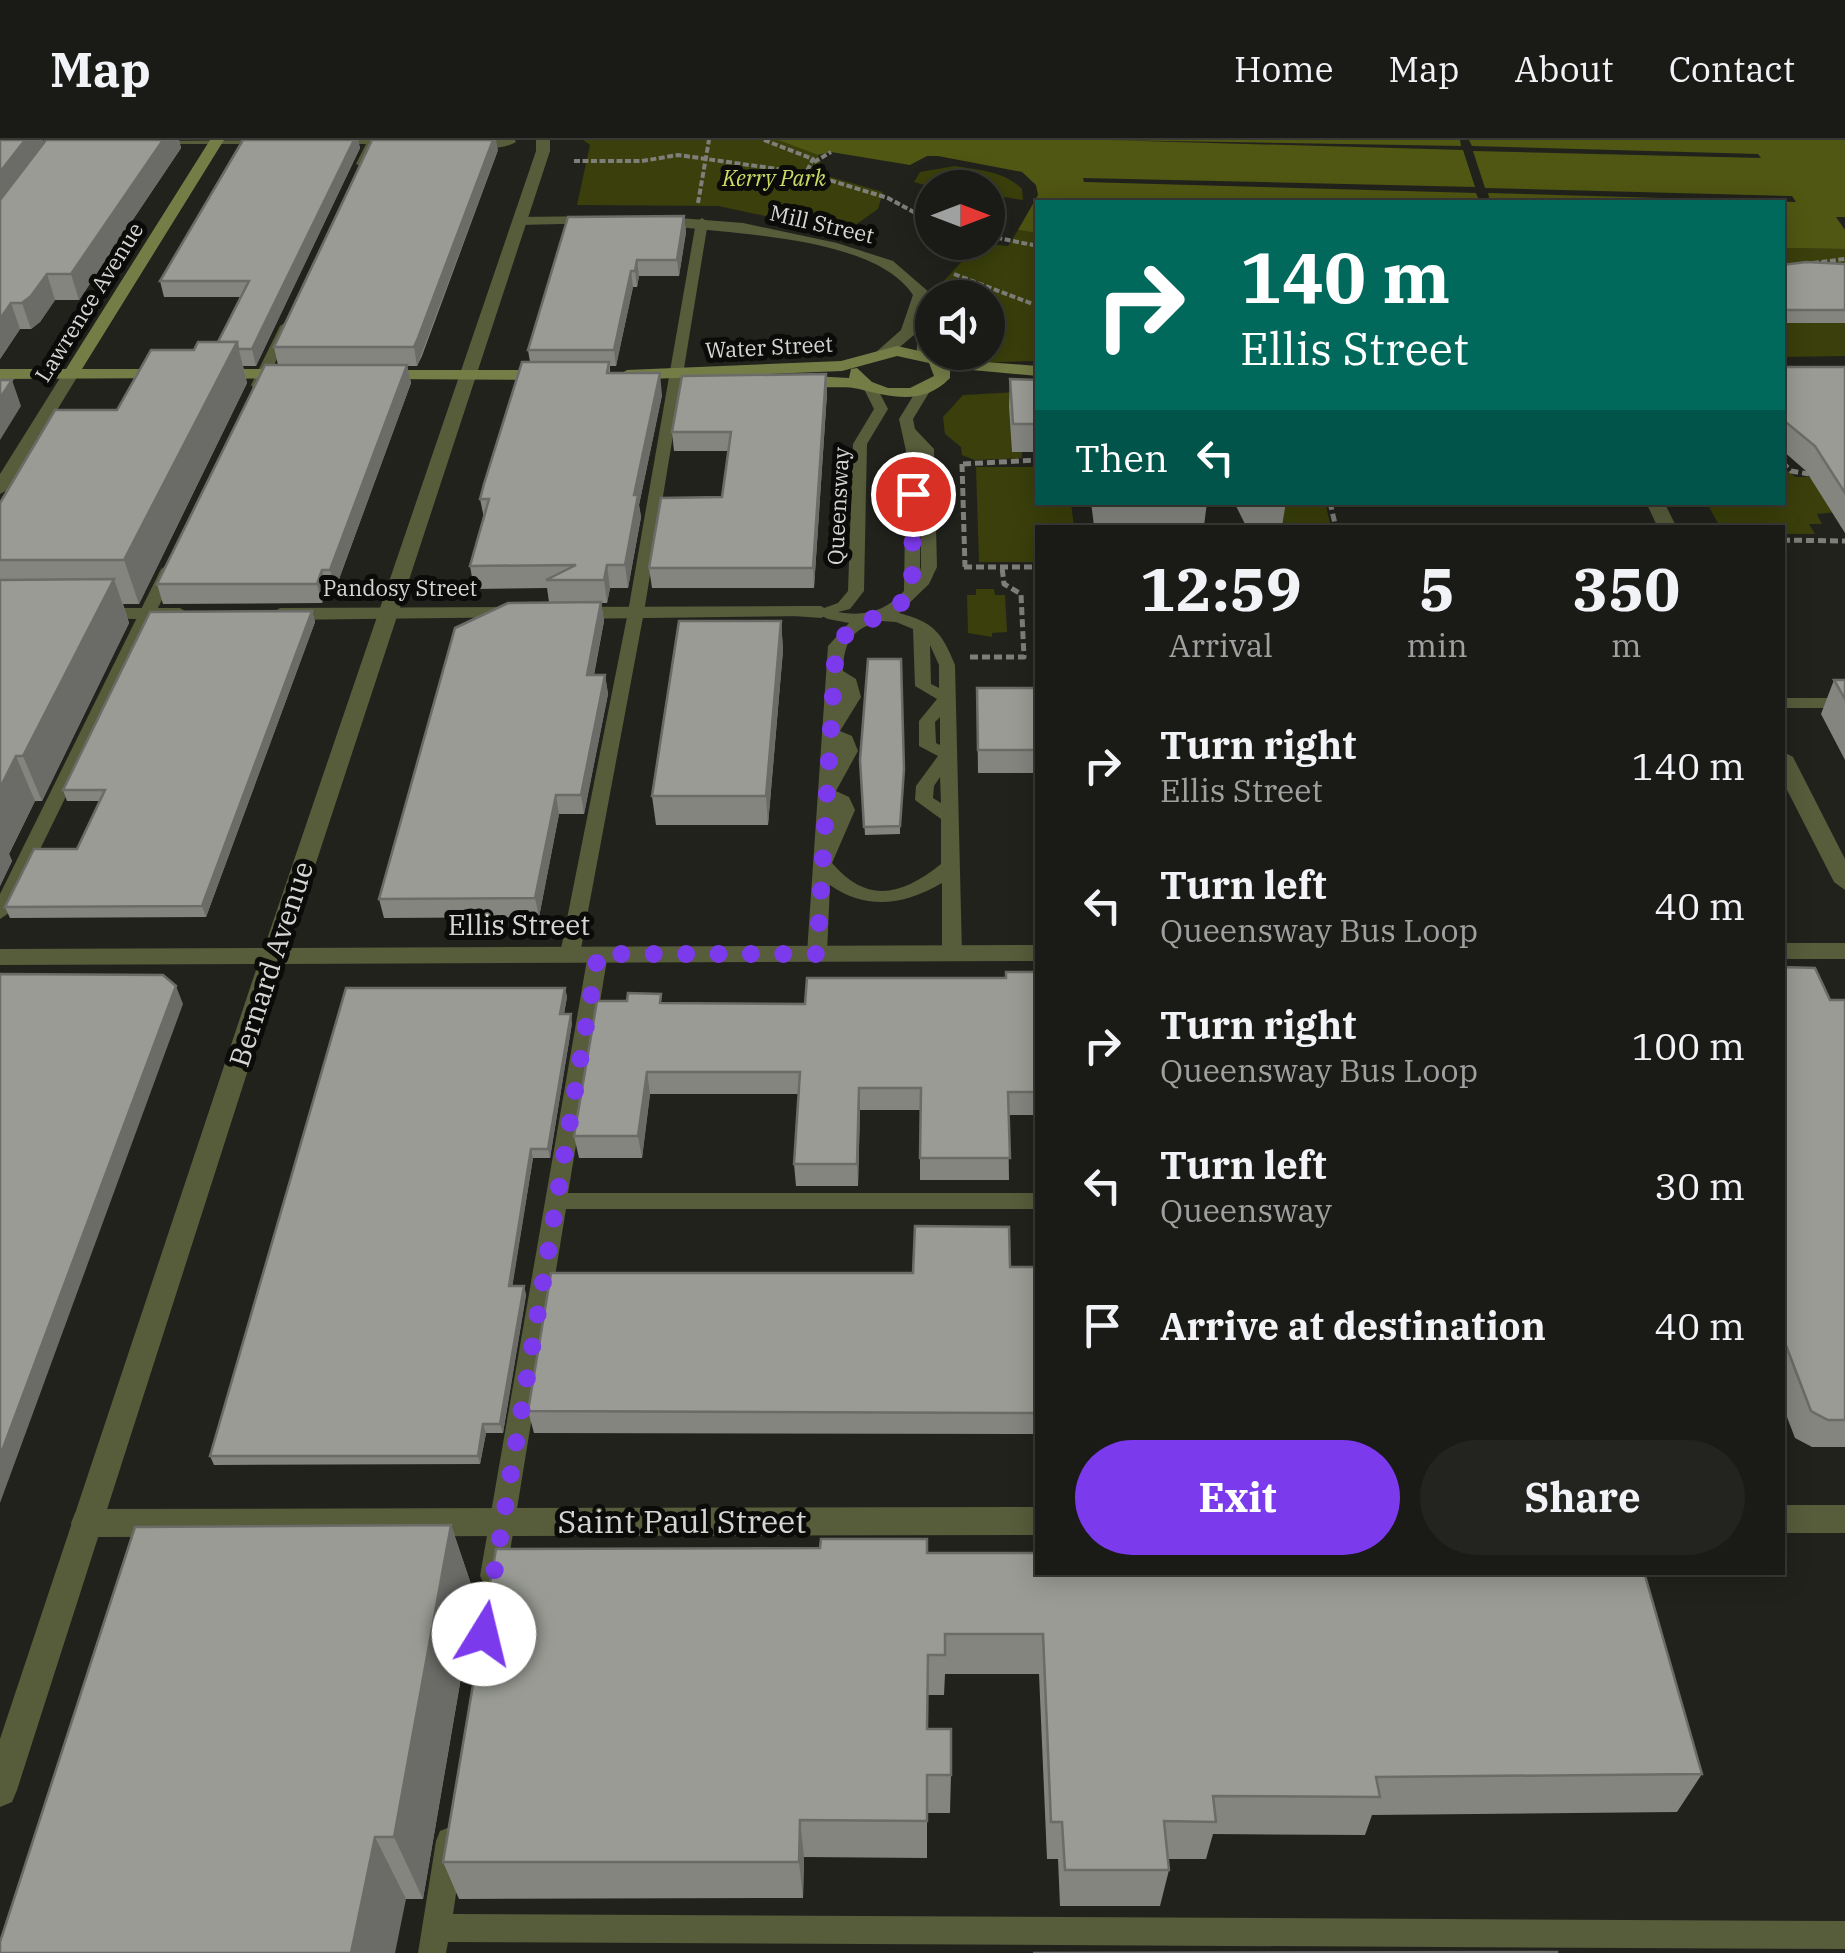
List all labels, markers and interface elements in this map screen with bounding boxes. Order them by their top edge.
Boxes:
text: Map [50,38,151,100]
text: Home [1234,46,1333,92]
text: Map [1388,46,1460,92]
text: About [1515,46,1614,92]
text: Contact [1669,46,1795,92]
park label: Kerry Park [721,163,826,192]
north arrow [915,170,1005,260]
map controls [915,170,1005,370]
street label: Mill Street [767,197,877,250]
street label: Lawrence Avenue [28,216,149,387]
text: 140 m [1240,231,1450,322]
icon: right [1075,240,1205,370]
button: sound [915,280,1005,370]
text: Ellis Street [1240,319,1469,377]
street label: Water Street [704,329,834,364]
icon: left [1188,430,1243,485]
text: Then [1075,433,1168,482]
street label: Queensway [820,446,855,566]
pin [871,452,956,537]
icon: arrive [886,467,941,522]
text: 12:59 [1140,549,1302,628]
text: 5 [1419,549,1455,628]
text: 350 [1572,549,1680,628]
street label: Pandosy Street [323,573,478,602]
text: Arrival [1169,624,1273,666]
text: min [1407,624,1468,666]
text: m [1611,624,1642,666]
text: Turn right [1160,720,1356,769]
icon: right [1075,738,1130,793]
text: 140 m [1632,741,1745,790]
text: Ellis Street [1160,769,1323,811]
street label: Bernard Avenue [220,857,321,1071]
text: Turn left [1160,860,1327,909]
icon: left [1075,878,1130,933]
text: 40 m [1654,881,1745,930]
street label: Ellis Street [448,906,590,943]
text: Queensway Bus Loop [1160,909,1478,951]
text: Turn right [1160,1000,1356,1049]
icon: right [1075,1018,1130,1073]
text: 100 m [1632,1021,1745,1070]
text: Queensway Bus Loop [1160,1049,1478,1091]
text: Turn left [1160,1140,1327,1189]
icon: left [1075,1158,1130,1213]
text: 30 m [1654,1161,1745,1210]
text: Queensway [1160,1189,1332,1231]
icon: arrive [1075,1298,1130,1353]
text: Arrive at destination [1160,1301,1546,1350]
text: 40 m [1654,1301,1745,1350]
button: Exit [1075,1440,1400,1555]
button: Share [1420,1440,1745,1555]
street label: Saint Paul Street [557,1500,807,1542]
position arrow [432,1582,536,1686]

